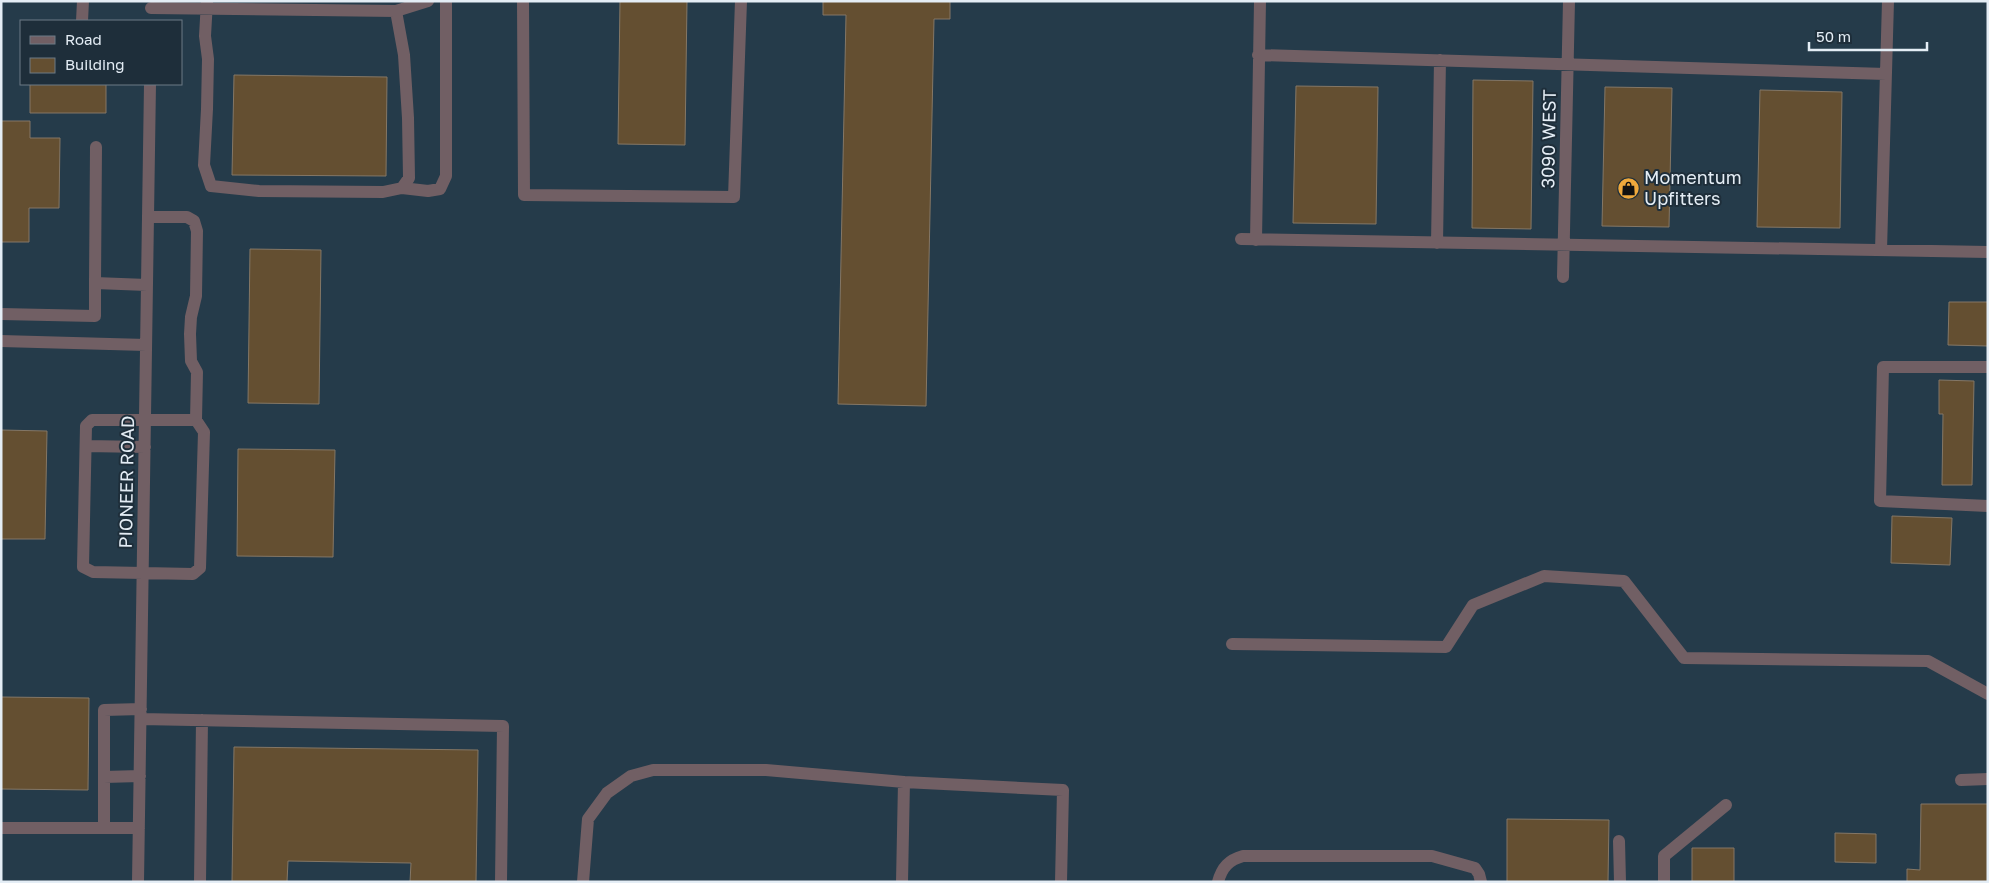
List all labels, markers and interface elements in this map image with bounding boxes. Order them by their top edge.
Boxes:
legend [20,20,182,85]
scale bar [1809,20,1926,52]
text: 50 m [1816,27,1851,45]
text: Road [65,30,102,48]
text: Building [65,55,125,73]
street label: 3090 WEST [1536,89,1560,189]
place label: Momentum Upfitters [1644,166,1742,209]
shop icon: Momentum Upfitters [1616,176,1640,200]
street label: PIONEER ROAD [114,415,138,549]

